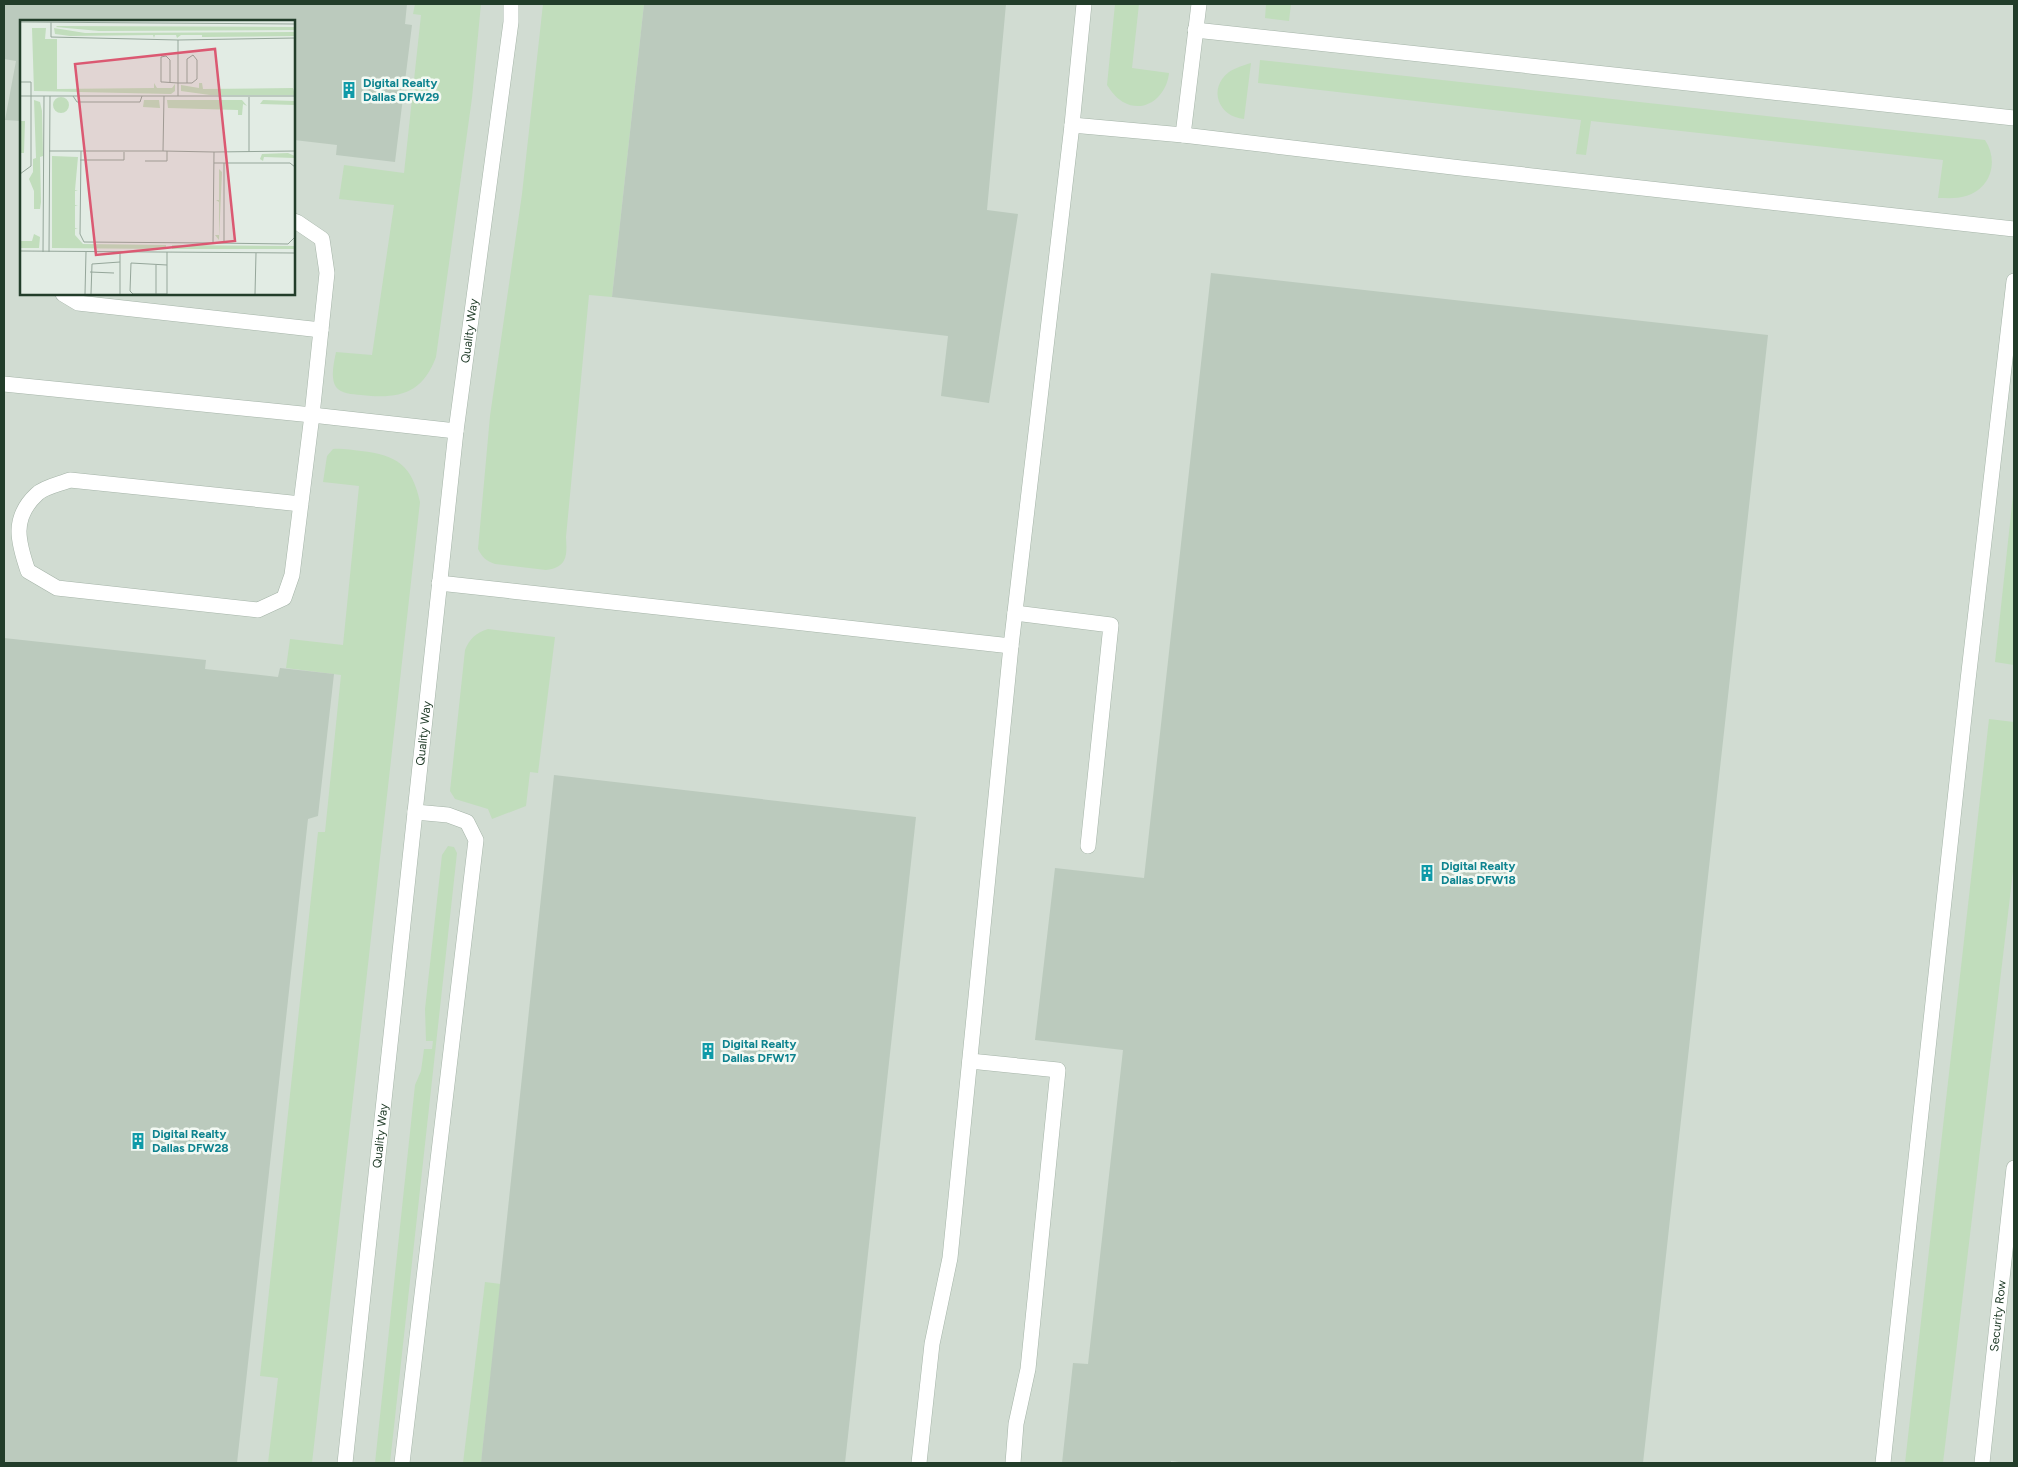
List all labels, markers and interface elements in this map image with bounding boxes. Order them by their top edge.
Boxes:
inset map [20,20,295,295]
place label: Digital Realty Dallas DFW29 [363,76,439,104]
building icon: Digital Realty Dallas DFW29 [339,80,359,100]
street label: Quality Way [458,297,481,364]
street label: Quality Way [413,700,434,766]
place label: Digital Realty Dallas DFW18 [1441,859,1516,887]
building icon: Digital Realty Dallas DFW18 [1417,863,1437,883]
place label: Digital Realty Dallas DFW17 [722,1037,796,1065]
building icon: Digital Realty Dallas DFW17 [698,1041,718,1061]
street label: Quality Way [370,1102,391,1169]
place label: Digital Realty Dallas DFW28 [152,1127,229,1155]
building icon: Digital Realty Dallas DFW28 [128,1131,148,1151]
street label: Security Row [1987,1279,2009,1352]

